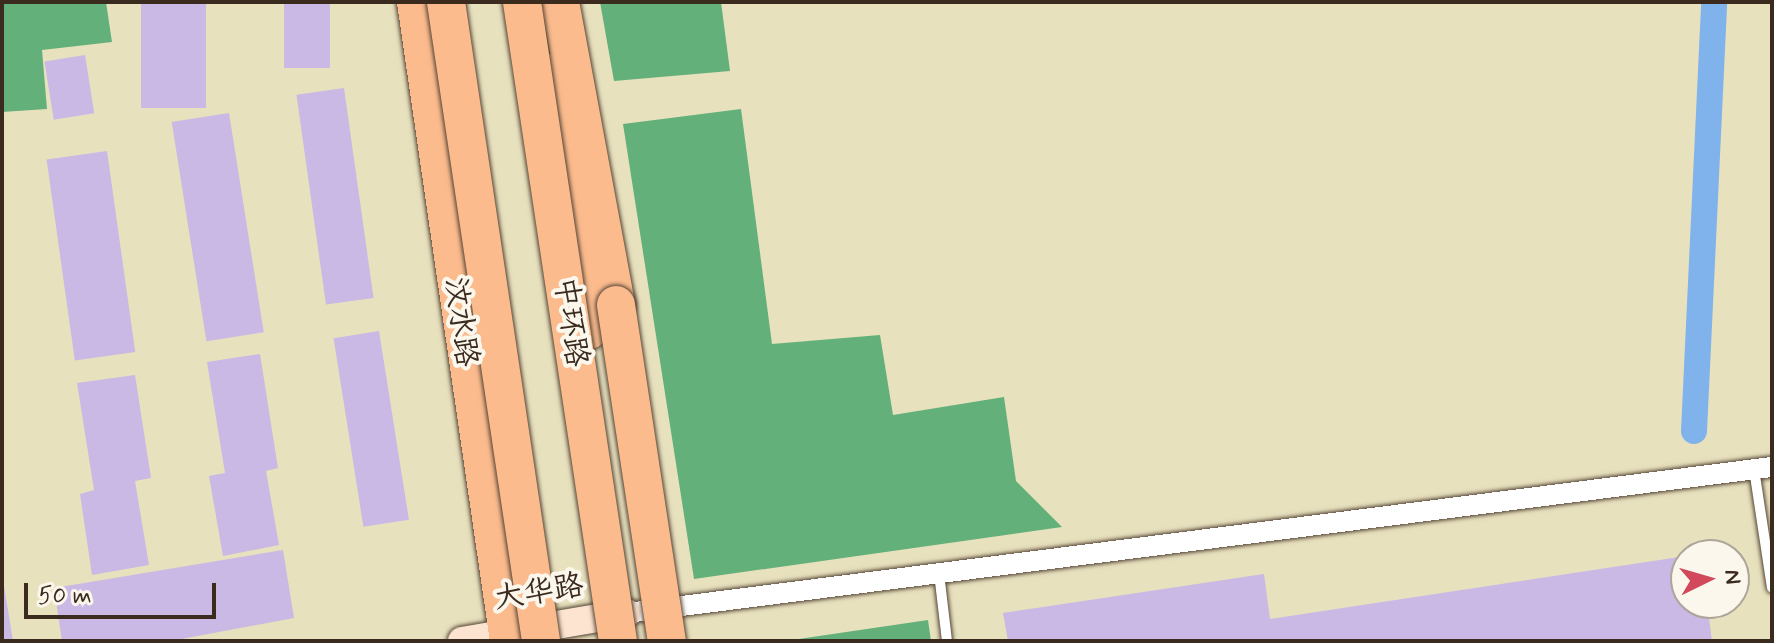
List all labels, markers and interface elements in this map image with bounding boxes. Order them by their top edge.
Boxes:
street label: 汶水路 [436,275,484,369]
street label: 中环路 [546,275,594,369]
north arrow [1670,539,1750,619]
scale bar [28,567,220,617]
street label: 大华路 [492,568,586,618]
text: N [1717,569,1747,586]
text: 50 m [38,581,92,612]

